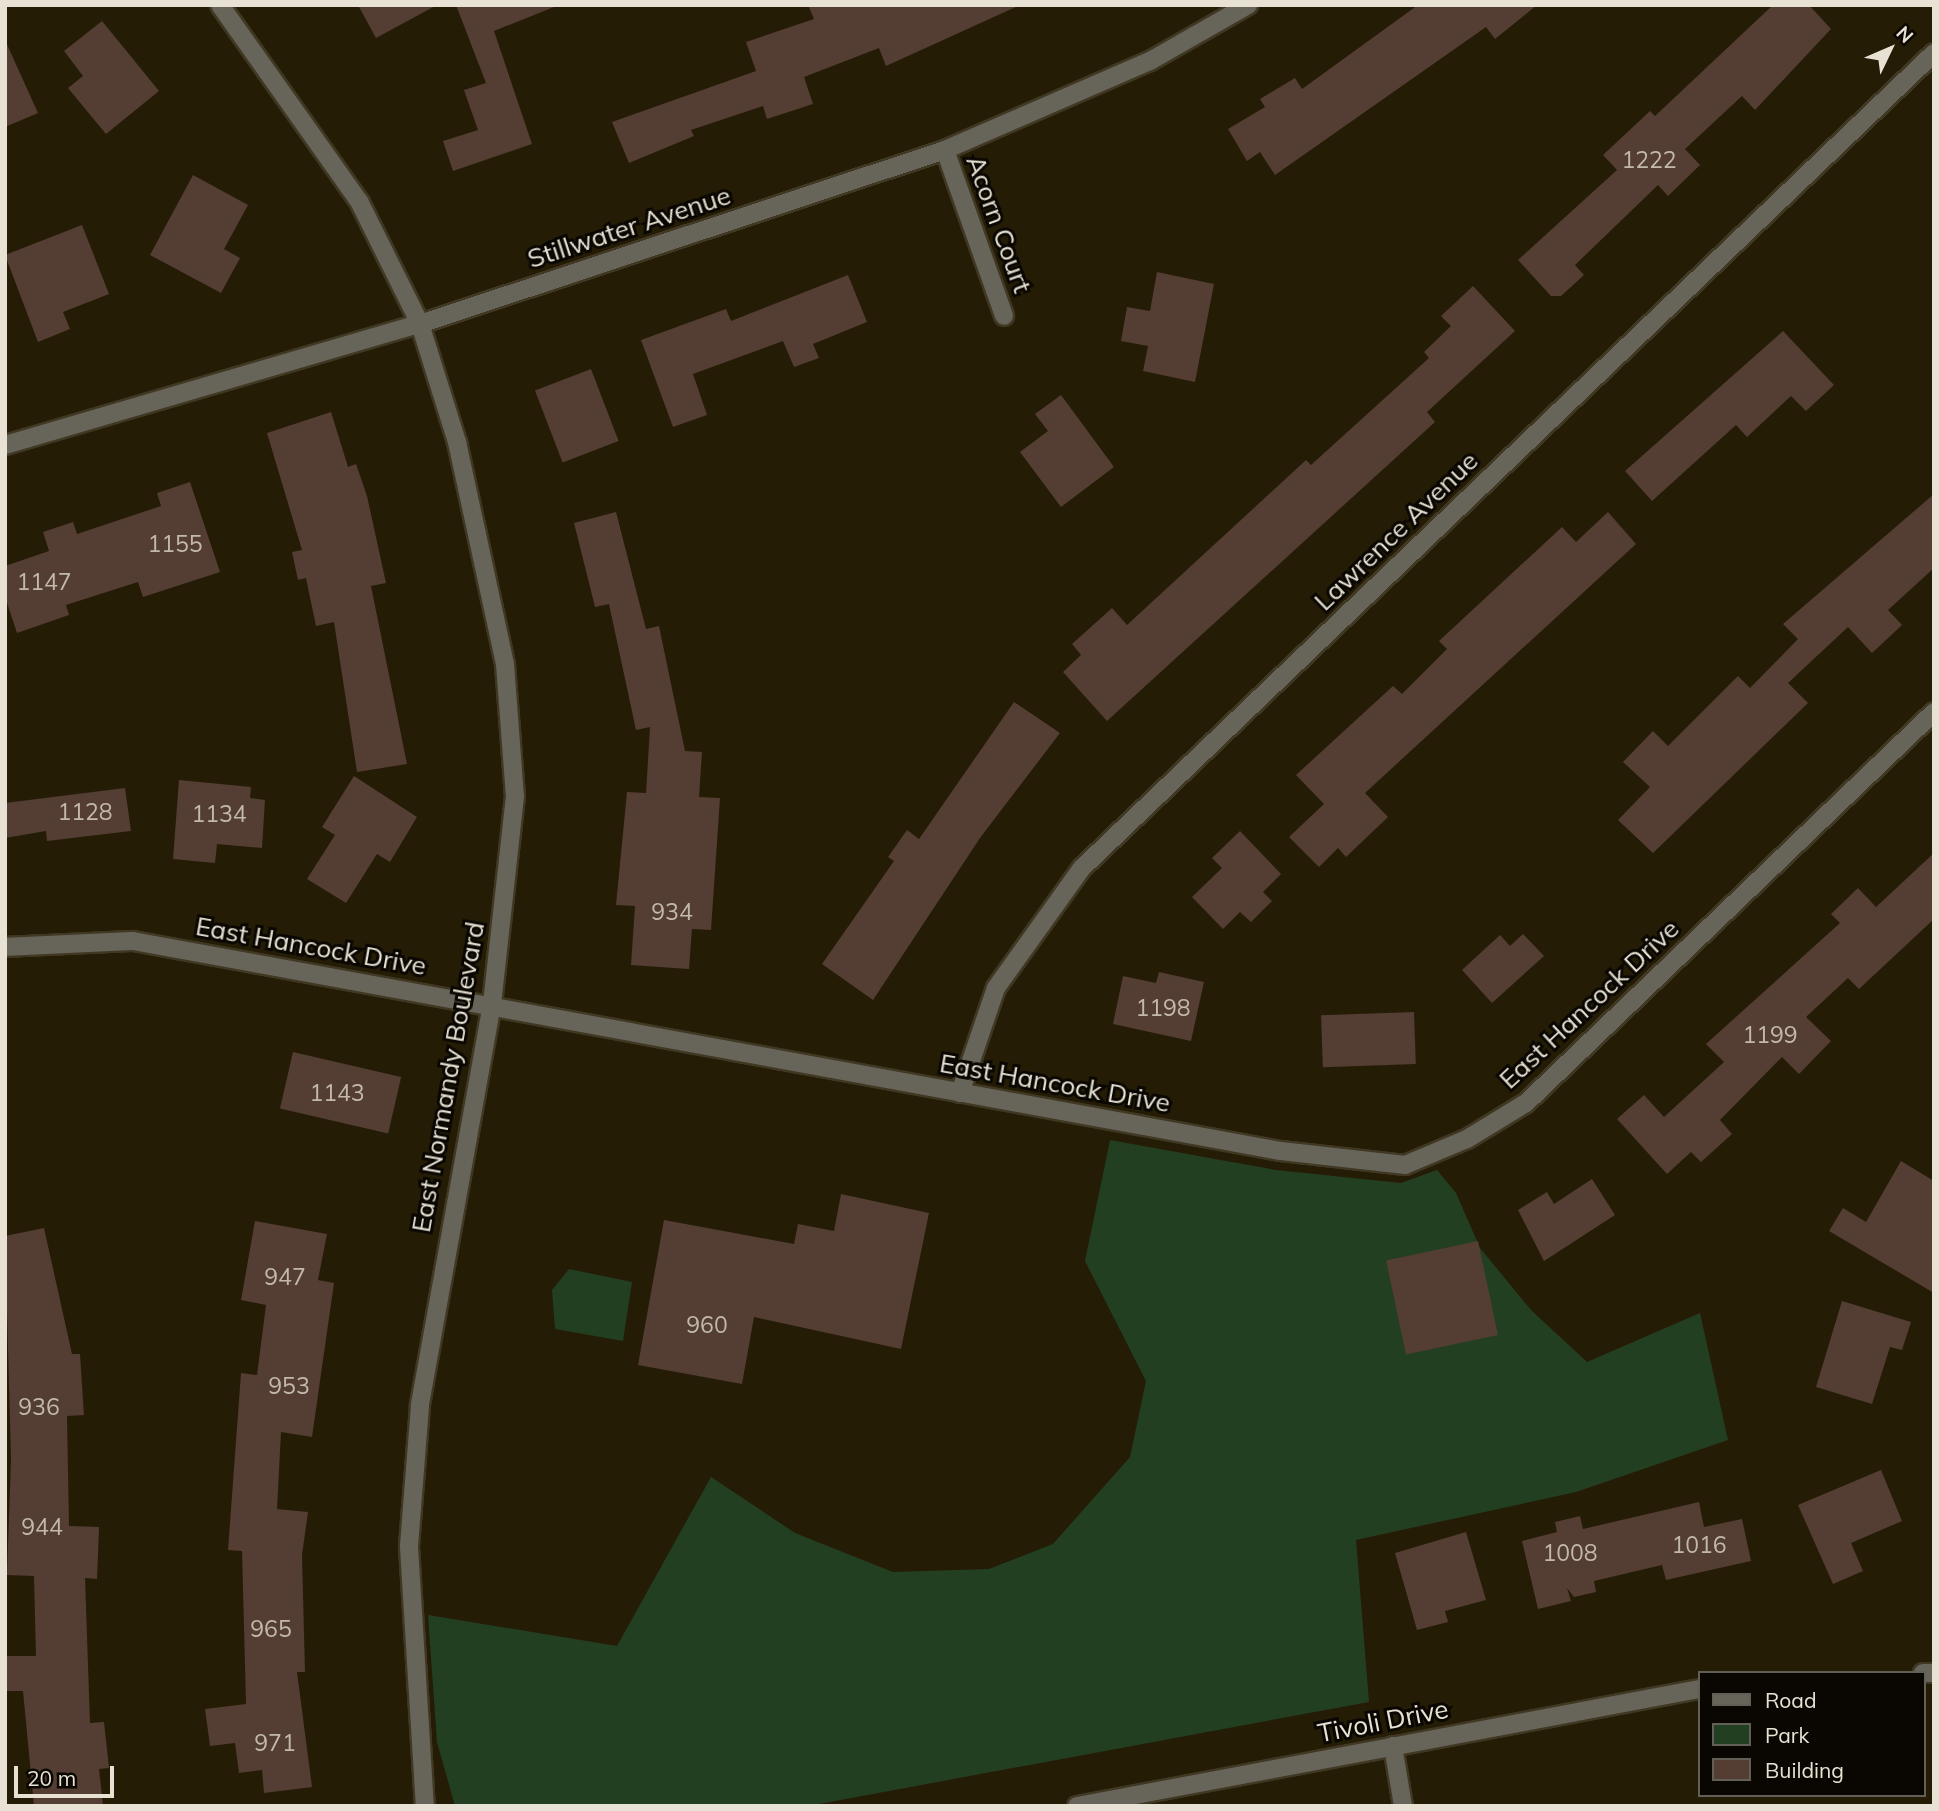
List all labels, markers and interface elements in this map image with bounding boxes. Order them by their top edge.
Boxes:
north arrow [1855,14,1925,84]
text: N [1891,21,1919,48]
house number: 1222 [1621,146,1677,174]
street label: Acorn Court [960,151,1038,297]
street label: Stillwater Avenue [524,179,734,275]
street label: Lawrence Avenue [1308,445,1484,617]
house number: 1155 [147,530,203,558]
house number: 1147 [16,568,72,596]
house number: 1128 [57,798,113,826]
house number: 1134 [191,800,247,828]
house number: 934 [651,898,693,926]
street label: East Hancock Drive [193,910,429,982]
street label: East Hancock Drive [1493,913,1685,1095]
street label: East Normandy Boulevard [405,919,491,1235]
house number: 1198 [1135,994,1191,1022]
house number: 1199 [1742,1021,1798,1049]
street label: East Hancock Drive [937,1047,1173,1119]
house number: 1143 [309,1079,365,1107]
house number: 947 [264,1263,306,1291]
house number: 960 [686,1311,728,1339]
house number: 953 [268,1372,310,1400]
house number: 936 [18,1393,60,1421]
house number: 944 [21,1513,63,1541]
house number: 1016 [1671,1531,1727,1559]
house number: 1008 [1542,1539,1598,1567]
house number: 965 [250,1615,292,1643]
legend [1698,1671,1925,1797]
text: Road [1765,1687,1816,1713]
street label: Tivoli Drive [1315,1693,1451,1749]
text: Park [1765,1722,1809,1748]
house number: 971 [254,1729,296,1757]
scale bar [18,1752,117,1796]
text: Building [1765,1757,1844,1783]
text: 20 m [27,1765,76,1791]

